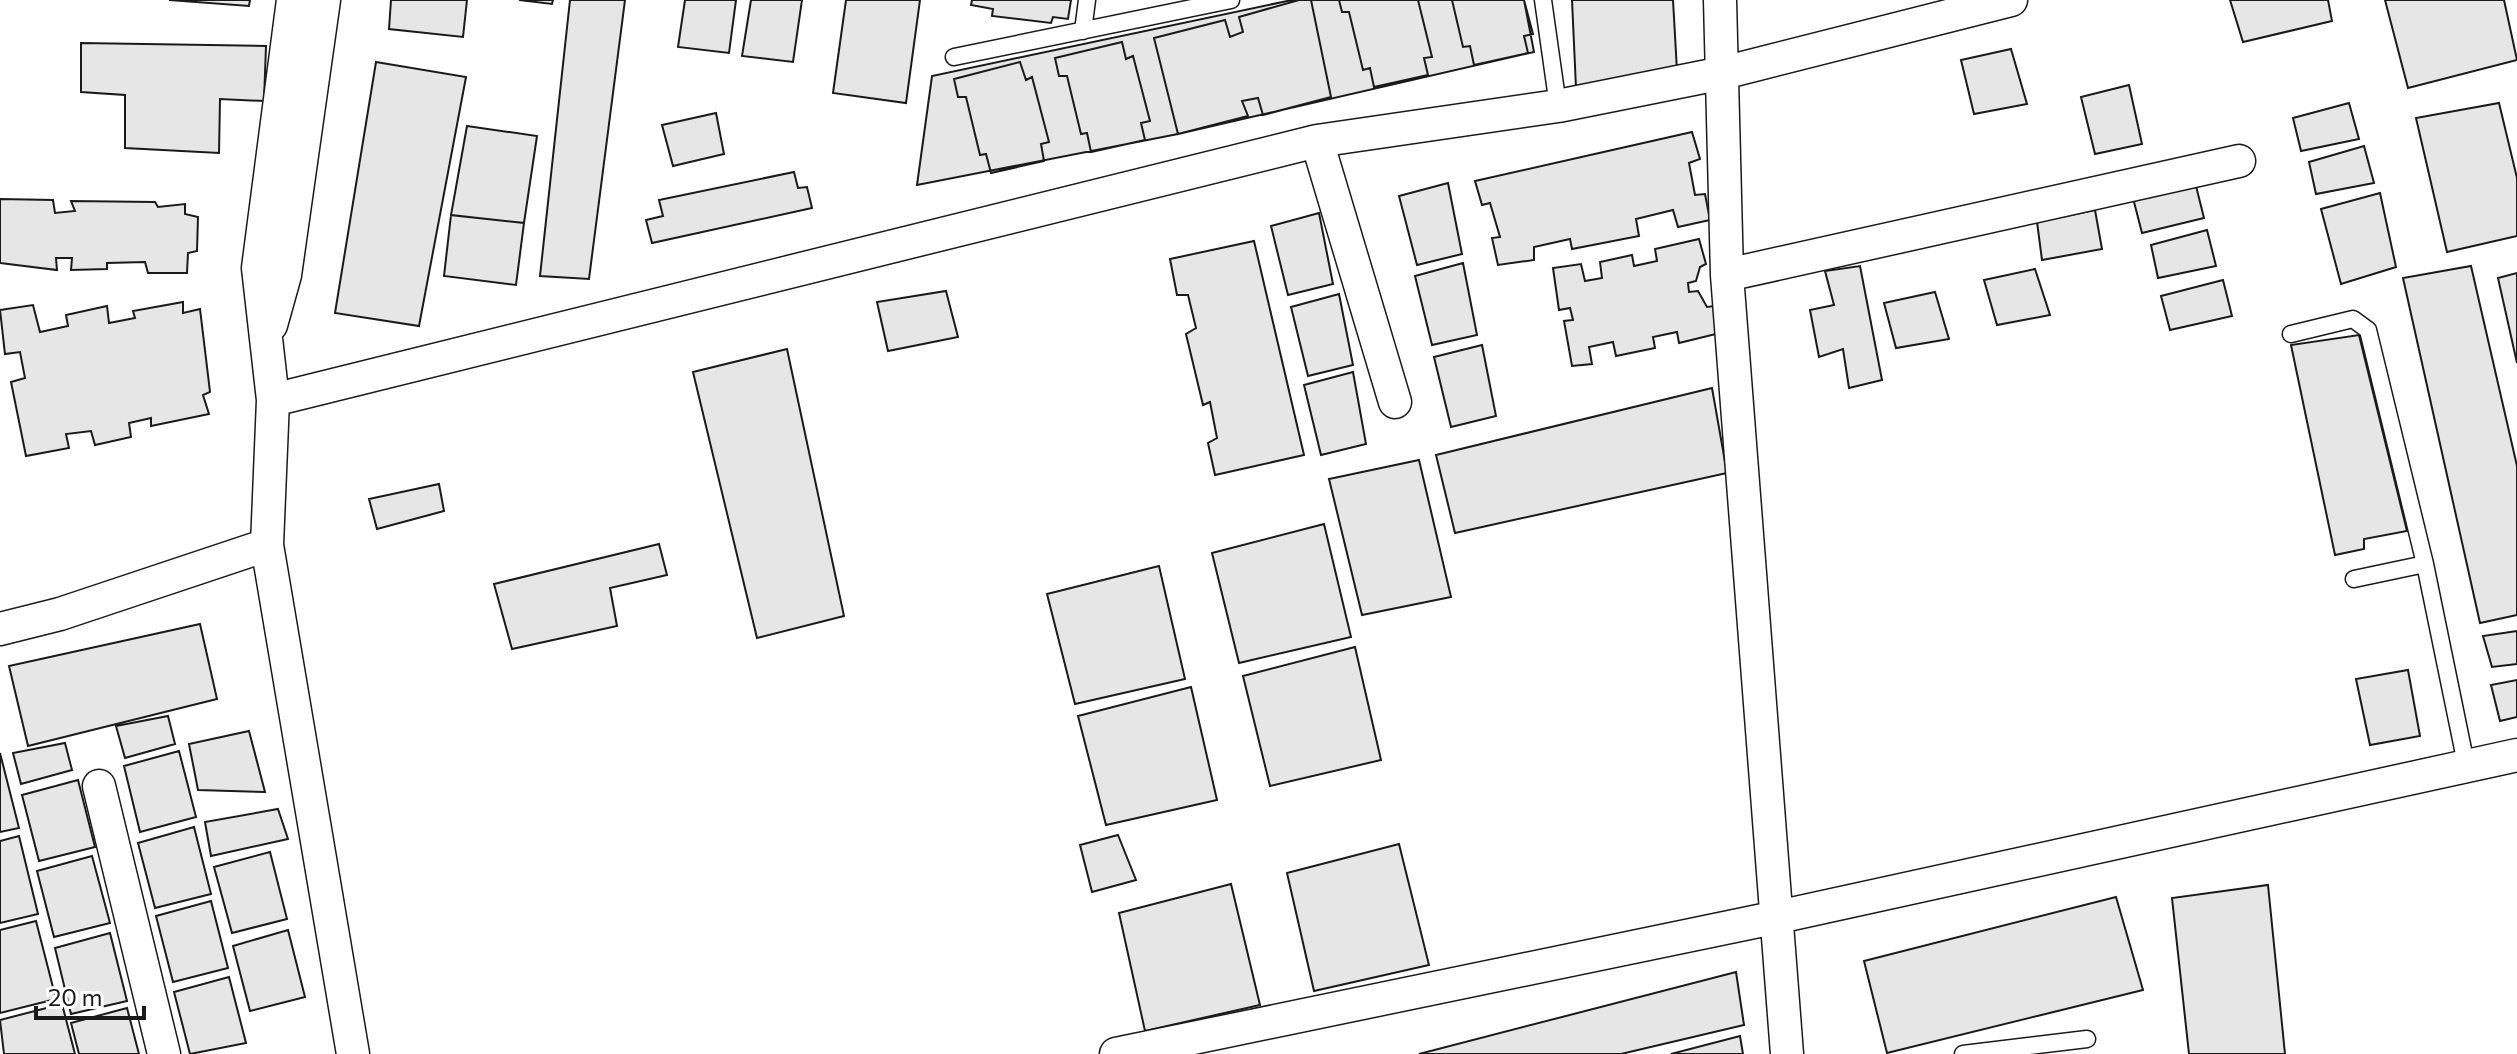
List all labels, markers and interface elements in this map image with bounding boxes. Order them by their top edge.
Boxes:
scale bar [36,970,144,1020]
text: 20 m [48,982,102,1011]

